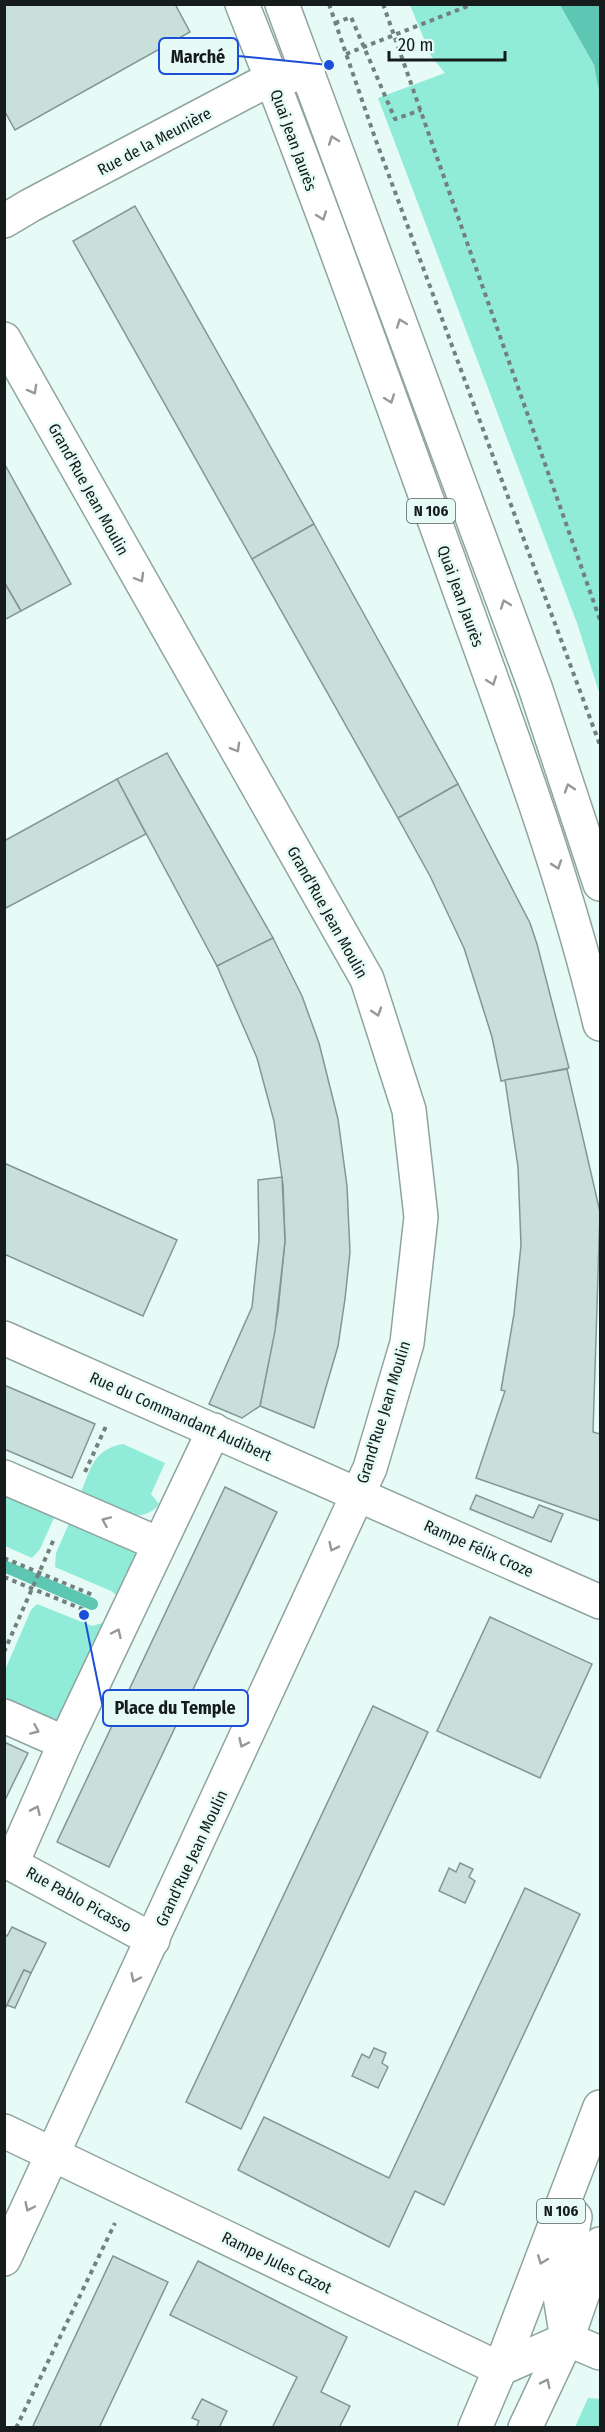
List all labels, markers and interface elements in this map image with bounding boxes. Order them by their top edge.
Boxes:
scale bar [389,24,504,62]
text: 20 m [398,34,433,56]
callout: Marché [159,38,238,74]
text: Marché [171,46,225,68]
street label: Quai Jean Jaurès [266,87,321,194]
street label: Rue de la Meunière [94,103,214,179]
one-way arrow [328,135,341,146]
one-way arrow [315,211,328,221]
one-way arrow [395,318,408,329]
one-way arrow [26,384,37,394]
one-way arrow [382,394,395,404]
street label: Grand'Rue Jean Moulin [44,420,133,559]
road number: N 106 [407,499,455,523]
street label: Quai Jean Jaurès [433,543,488,650]
one-way arrow [132,572,144,582]
one-way arrow [499,599,512,610]
one-way arrow [485,675,498,686]
one-way arrow [229,742,240,752]
one-way arrow [564,783,576,794]
street label: Grand'Rue Jean Moulin [283,843,372,982]
one-way arrow [549,859,562,870]
one-way arrow [370,1006,382,1017]
street label: Grand'Rue Jean Moulin [353,1339,414,1486]
street label: Rue du Commandant Audibert [87,1368,275,1466]
one-way arrow [101,1516,112,1528]
street label: Rampe Félix Croze [421,1516,537,1581]
one-way arrow [329,1541,341,1552]
one-way arrow [110,1628,122,1639]
callout: Place du Temple [103,1690,248,1726]
text: Place du Temple [114,1697,236,1719]
one-way arrow [28,1723,39,1735]
one-way arrow [239,1737,251,1748]
street label: Grand'Rue Jean Moulin [152,1787,231,1929]
one-way arrow [28,1805,40,1816]
street label: Rue Pablo Picasso [23,1863,135,1936]
one-way arrow [131,1971,143,1982]
road number: N 106 [537,2199,585,2223]
one-way arrow [24,2201,36,2212]
street label: Rampe Jules Cazot [219,2228,336,2298]
one-way arrow [537,2254,549,2265]
one-way arrow [539,2379,551,2390]

